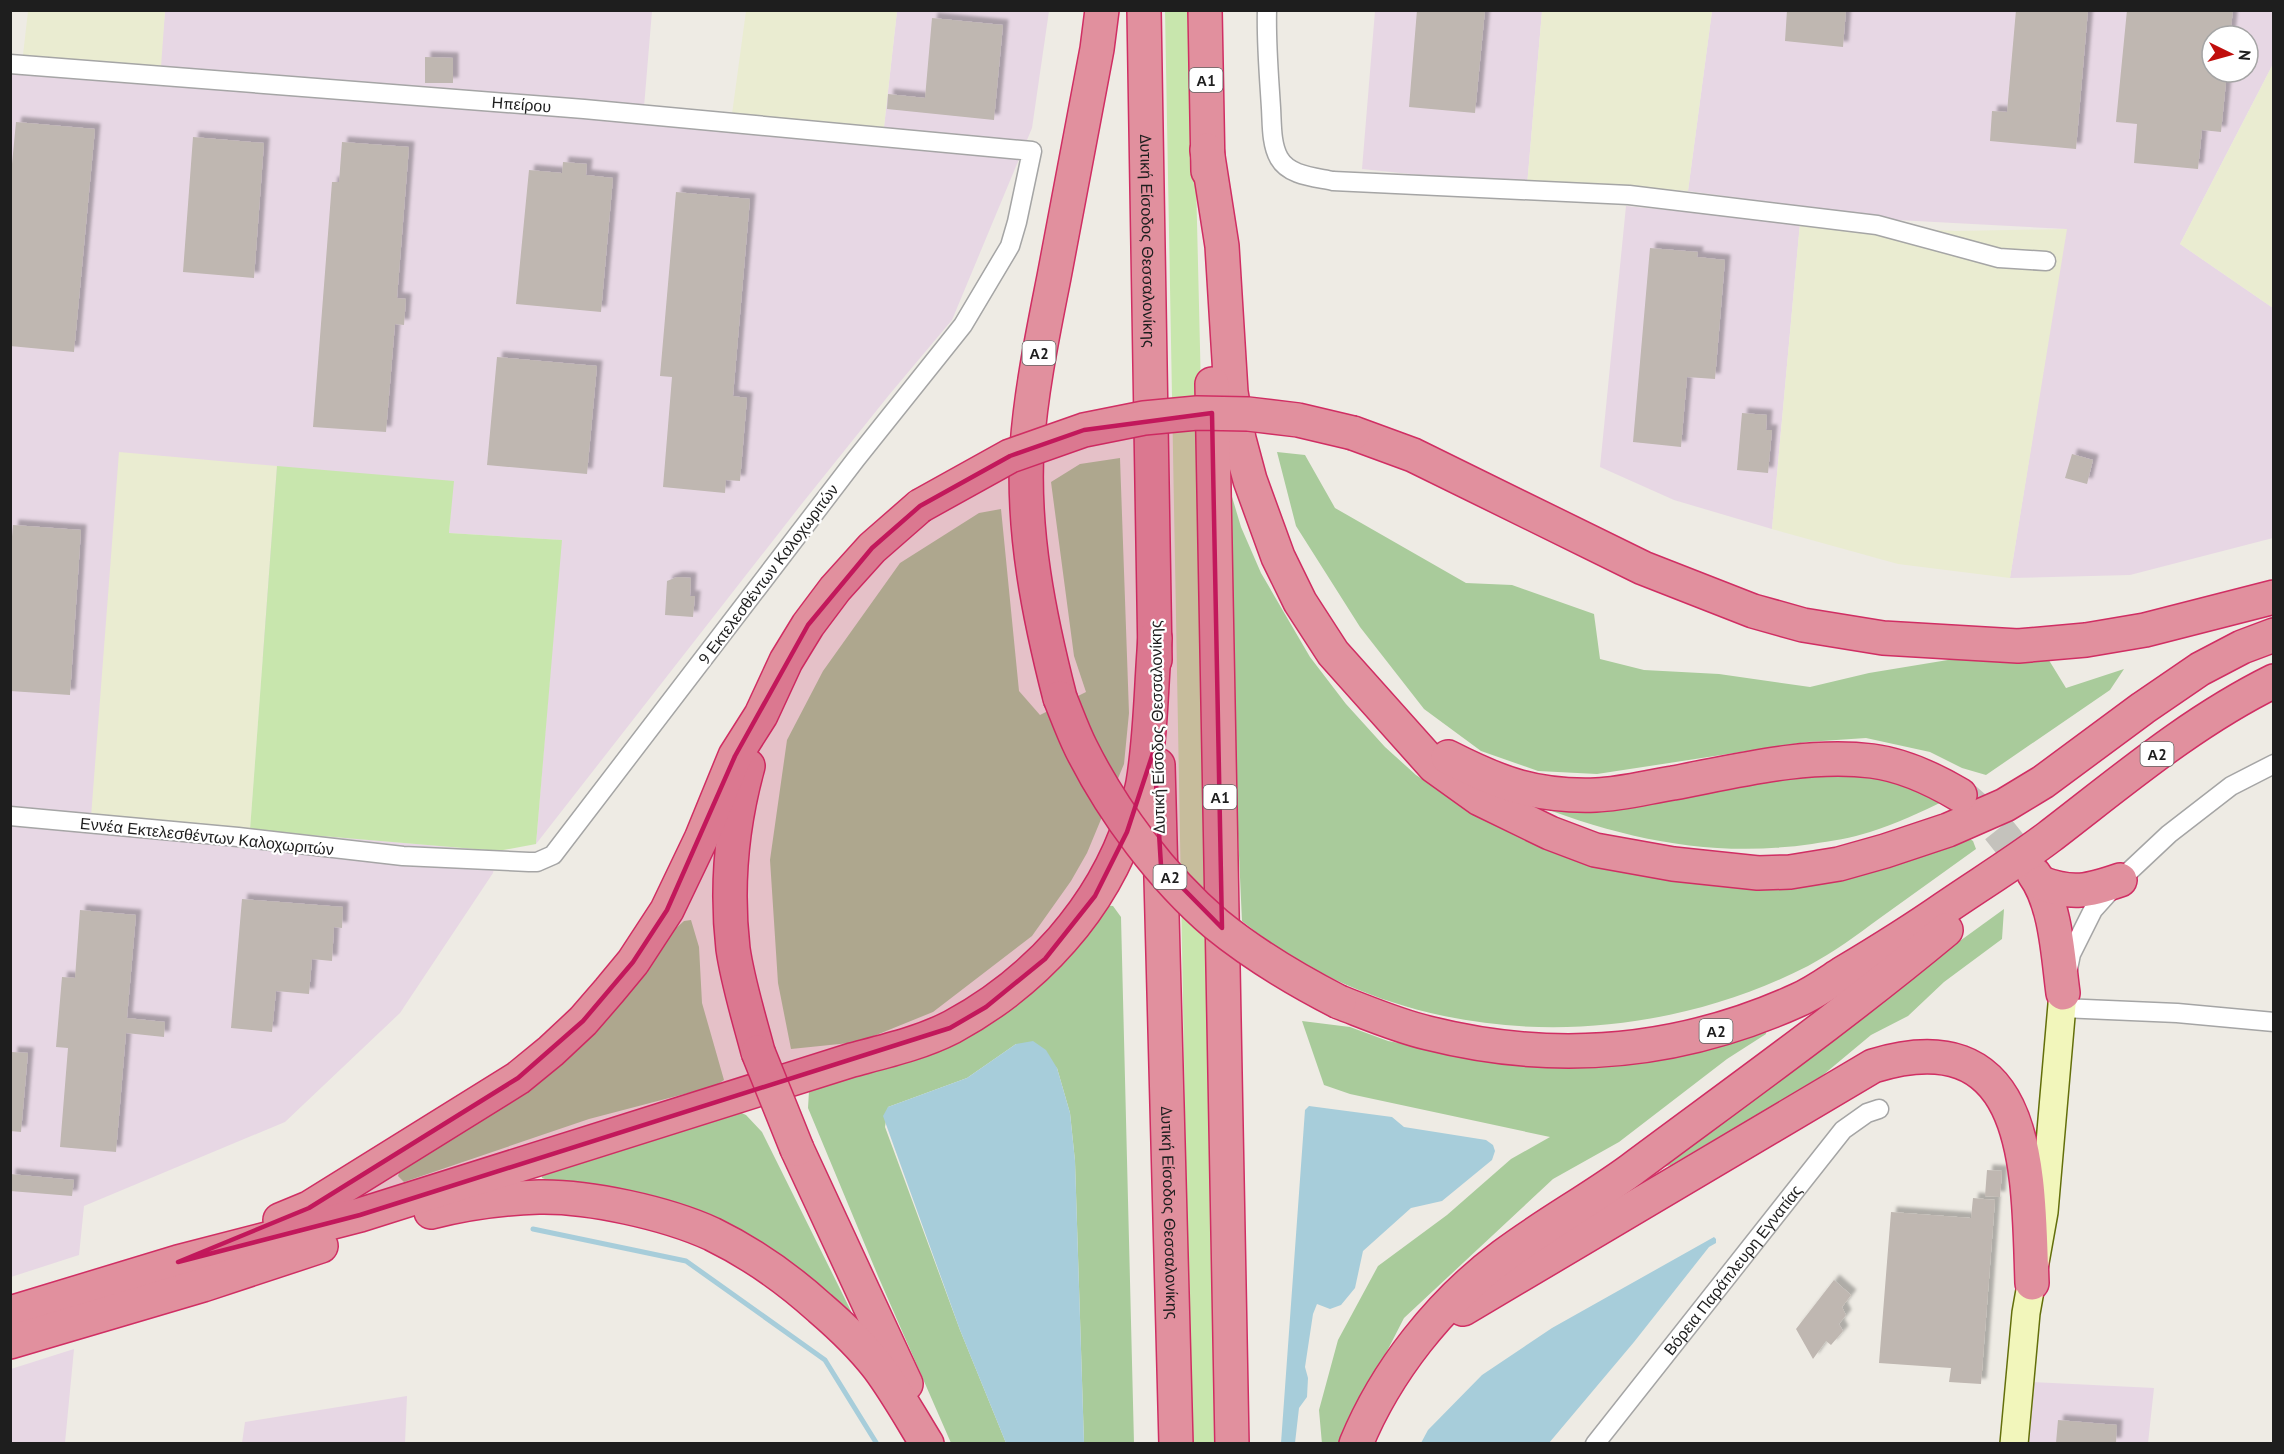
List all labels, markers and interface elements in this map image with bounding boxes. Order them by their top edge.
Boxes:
north arrow [2200,24,2260,84]
text: N [2235,49,2255,61]
road number: Α1 [1190,68,1222,92]
street label: Ηπείρου [491,92,552,116]
street label: Δυτική Είσοδος Θεσσαλονίκης [1136,134,1160,348]
road number: Α2 [1022,341,1056,365]
street label: 9 Εκτελεσθέντων Καλοχωριτών [694,480,842,668]
street label: Δυτική Είσοδος Θεσσαλονίκης [1145,620,1169,834]
road number: Α2 [2140,742,2174,766]
road number: Α1 [1204,785,1236,809]
street label: Εννέα Εκτελεσθέντων Καλοχωριτών [79,813,335,859]
road number: Α2 [1154,865,1186,889]
road number: Α2 [1700,1019,1732,1043]
street label: Δυτική Είσοδος Θεσσαλονίκης [1157,1106,1183,1320]
street label: Βόρεια Παράπλευρη Εγνατίας [1659,1180,1806,1359]

